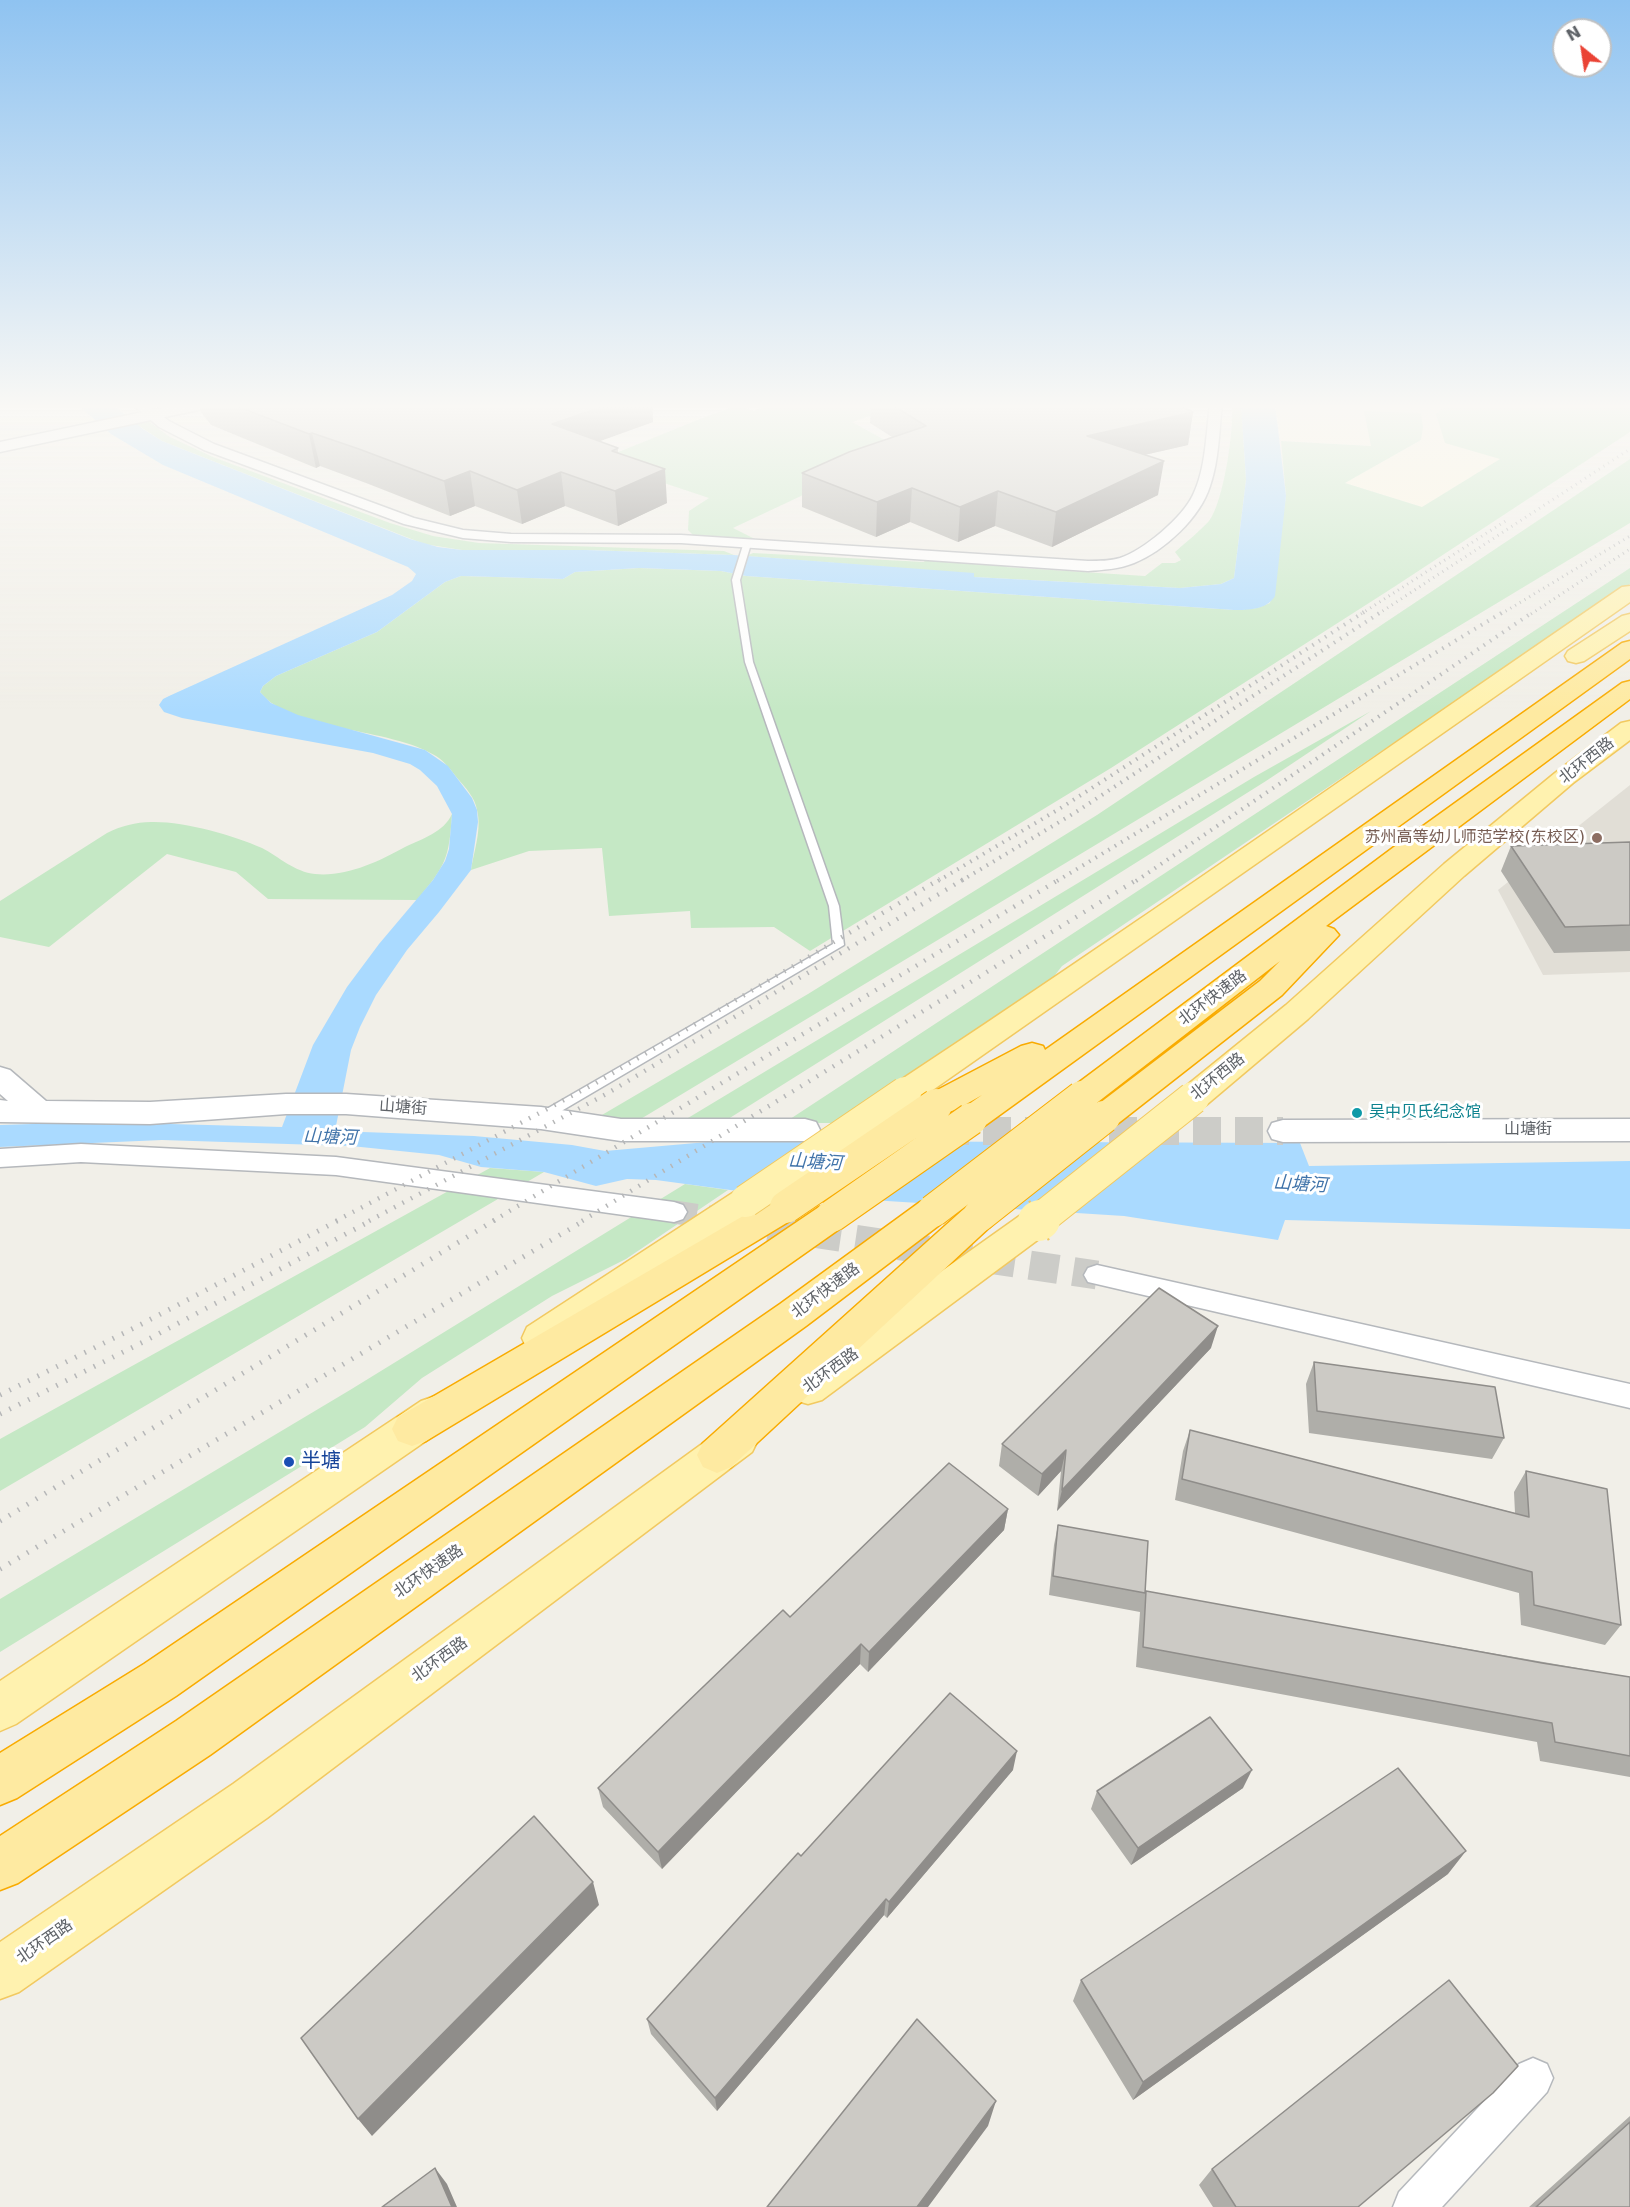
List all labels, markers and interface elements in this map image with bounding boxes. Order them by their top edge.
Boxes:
north arrow [1552,18,1612,78]
text: N [1563,22,1584,45]
street label: 北环西路 [1556,734,1618,788]
place label: 苏州高等幼儿师范学校(东校区) [1365,828,1585,848]
marker: 苏州高等幼儿师范学校(东校区) [1590,831,1604,845]
street label: 北环快速路 [1175,966,1251,1030]
street label: 北环西路 [1187,1049,1249,1105]
street label: 山塘街 [378,1097,428,1119]
place label: 吴中贝氏纪念馆 [1369,1103,1481,1123]
marker: 吴中贝氏纪念馆 [1350,1106,1364,1120]
street label: 山塘街 [1504,1120,1552,1140]
water label: 山塘河 [303,1126,357,1150]
water label: 山塘河 [787,1151,843,1175]
water label: 山塘河 [1272,1173,1328,1197]
street label: 北环快速路 [788,1259,864,1323]
street label: 北环西路 [799,1344,863,1398]
place label: 半塘 [301,1450,341,1474]
marker: 半塘 [282,1455,296,1469]
street label: 北环快速路 [391,1541,467,1603]
street label: 北环西路 [408,1633,472,1687]
street label: 北环西路 [13,1916,77,1968]

